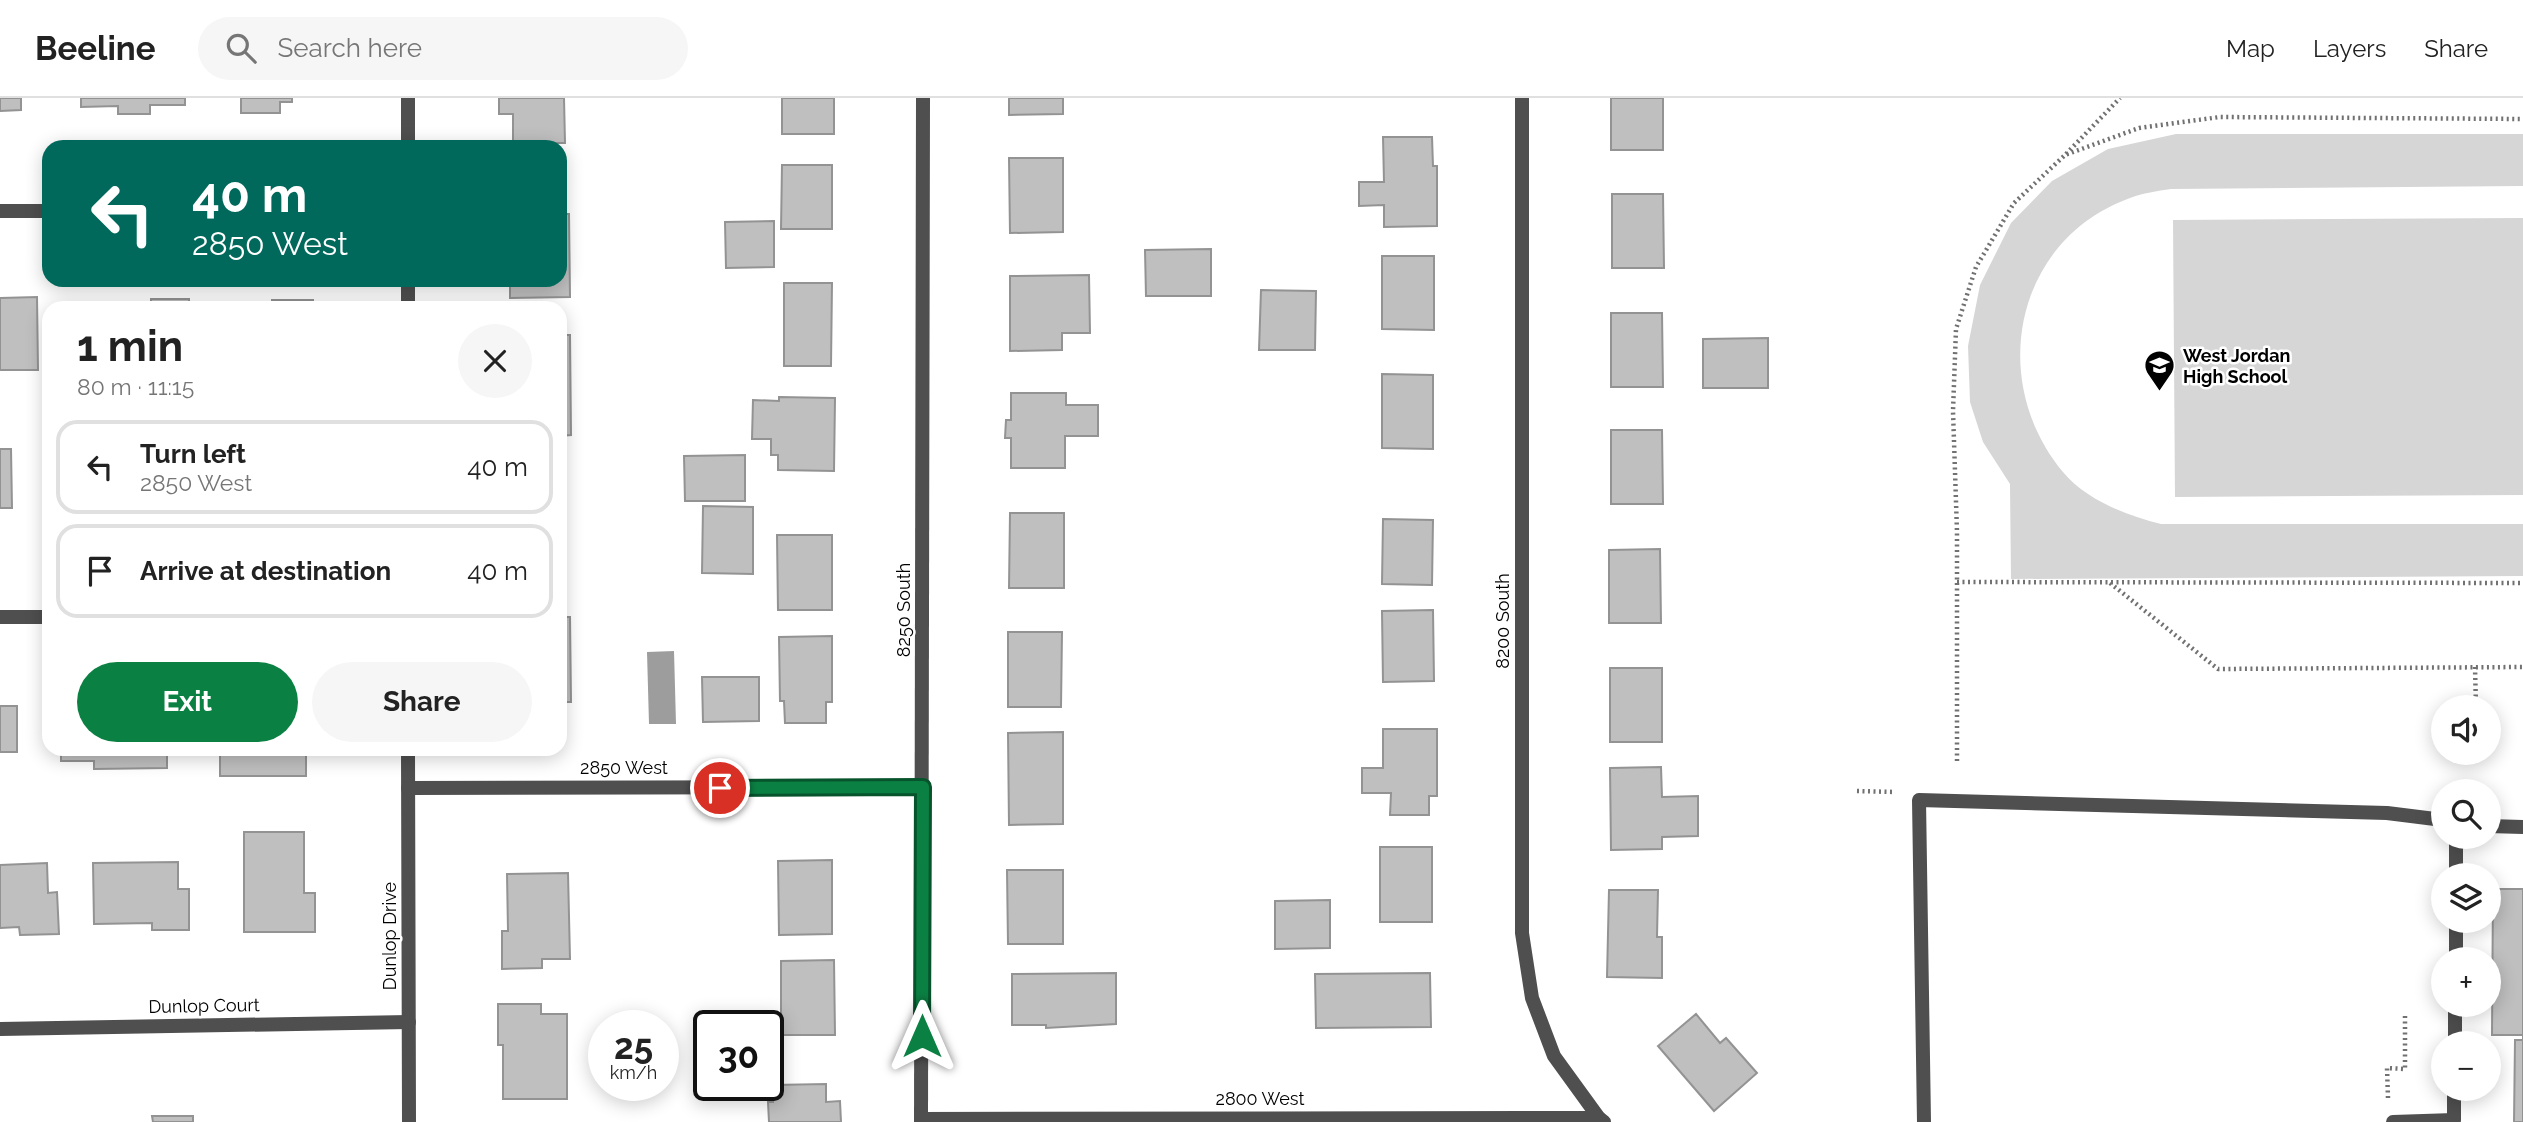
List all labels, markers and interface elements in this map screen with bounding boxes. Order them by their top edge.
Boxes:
search box [198,17,688,80]
text: Beeline [35,29,156,68]
icon: search [222,29,260,67]
text: Search here [278,33,422,63]
text: Map [2226,34,2275,63]
text: Layers [2313,34,2386,63]
text: Share [2424,34,2488,63]
text: 40 m [192,166,307,223]
icon: left [77,168,168,259]
text: 2850 West [192,225,348,262]
text: 1 min [77,322,183,371]
button: close [458,324,532,398]
place label: West Jordan High School [2183,345,2290,387]
school or university icon: West Jordan High School [2143,349,2177,393]
text: 80 m · 11:15 [77,373,194,400]
text: Turn left [140,439,246,469]
icon: left [81,448,119,486]
text: 40 m [467,452,528,482]
text: 2850 West [140,469,252,496]
icon: arrive [81,552,119,590]
text: Arrive at destination [140,556,391,586]
text: 40 m [467,556,528,586]
street label: 8250 South [893,563,914,657]
street label: 8200 South [1492,573,1513,669]
button: Exit [77,662,298,742]
button: Share [312,662,532,742]
map controls [2431,695,2501,1101]
button: sound [2431,695,2501,765]
street label: 2850 West [580,757,668,778]
pin [690,758,750,818]
icon: arrive [701,769,739,807]
button: search [2431,779,2501,849]
button: layers [2431,863,2501,933]
street label: Dunlop Drive [379,881,400,990]
button: + [2431,947,2501,1017]
street label: Dunlop Court [148,994,260,1017]
position arrow [885,999,959,1073]
speed limit sign: 30 [693,1010,784,1101]
text: 25 [614,1026,653,1067]
button: − [2431,1031,2501,1101]
text: km/h [610,1062,657,1083]
street label: 2800 West [1216,1088,1304,1109]

